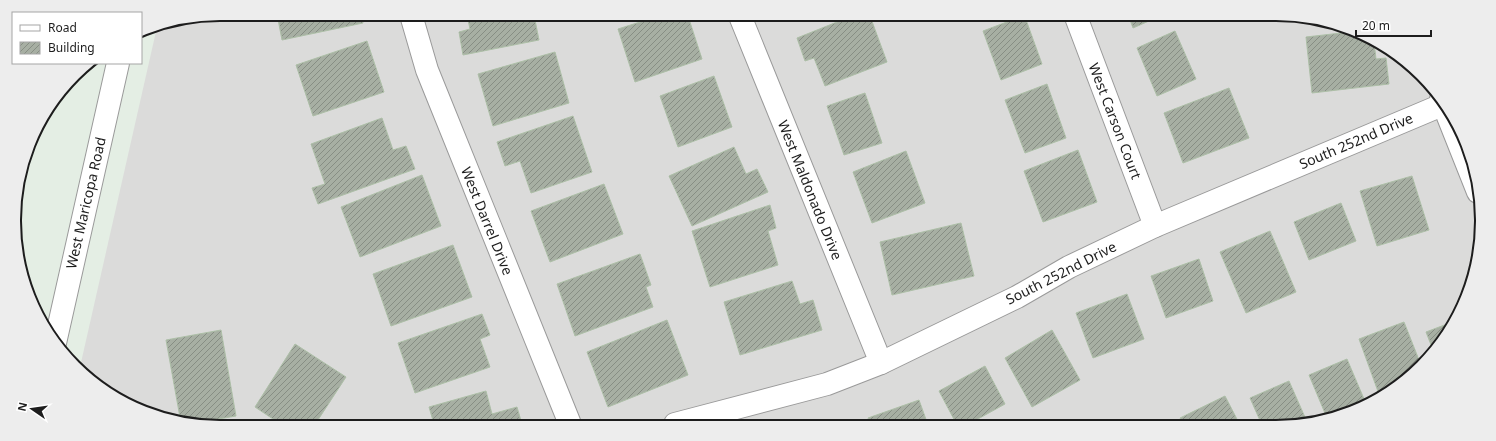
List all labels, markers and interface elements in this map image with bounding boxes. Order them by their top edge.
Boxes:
legend [12,12,142,64]
scale bar [1356,12,1431,38]
text: 20 m [1362,17,1390,34]
text: Road [48,19,77,36]
text: Building [48,39,95,56]
street label: West Carson Court [1085,60,1146,182]
street label: South 252nd Drive [1296,108,1416,173]
street label: West Maldonado Drive [774,117,847,263]
street label: West Maricopa Road [61,135,110,271]
street label: West Darrel Drive [457,164,518,278]
street label: South 252nd Drive [1002,236,1119,309]
north arrow [12,389,52,429]
text: N [13,401,30,413]

